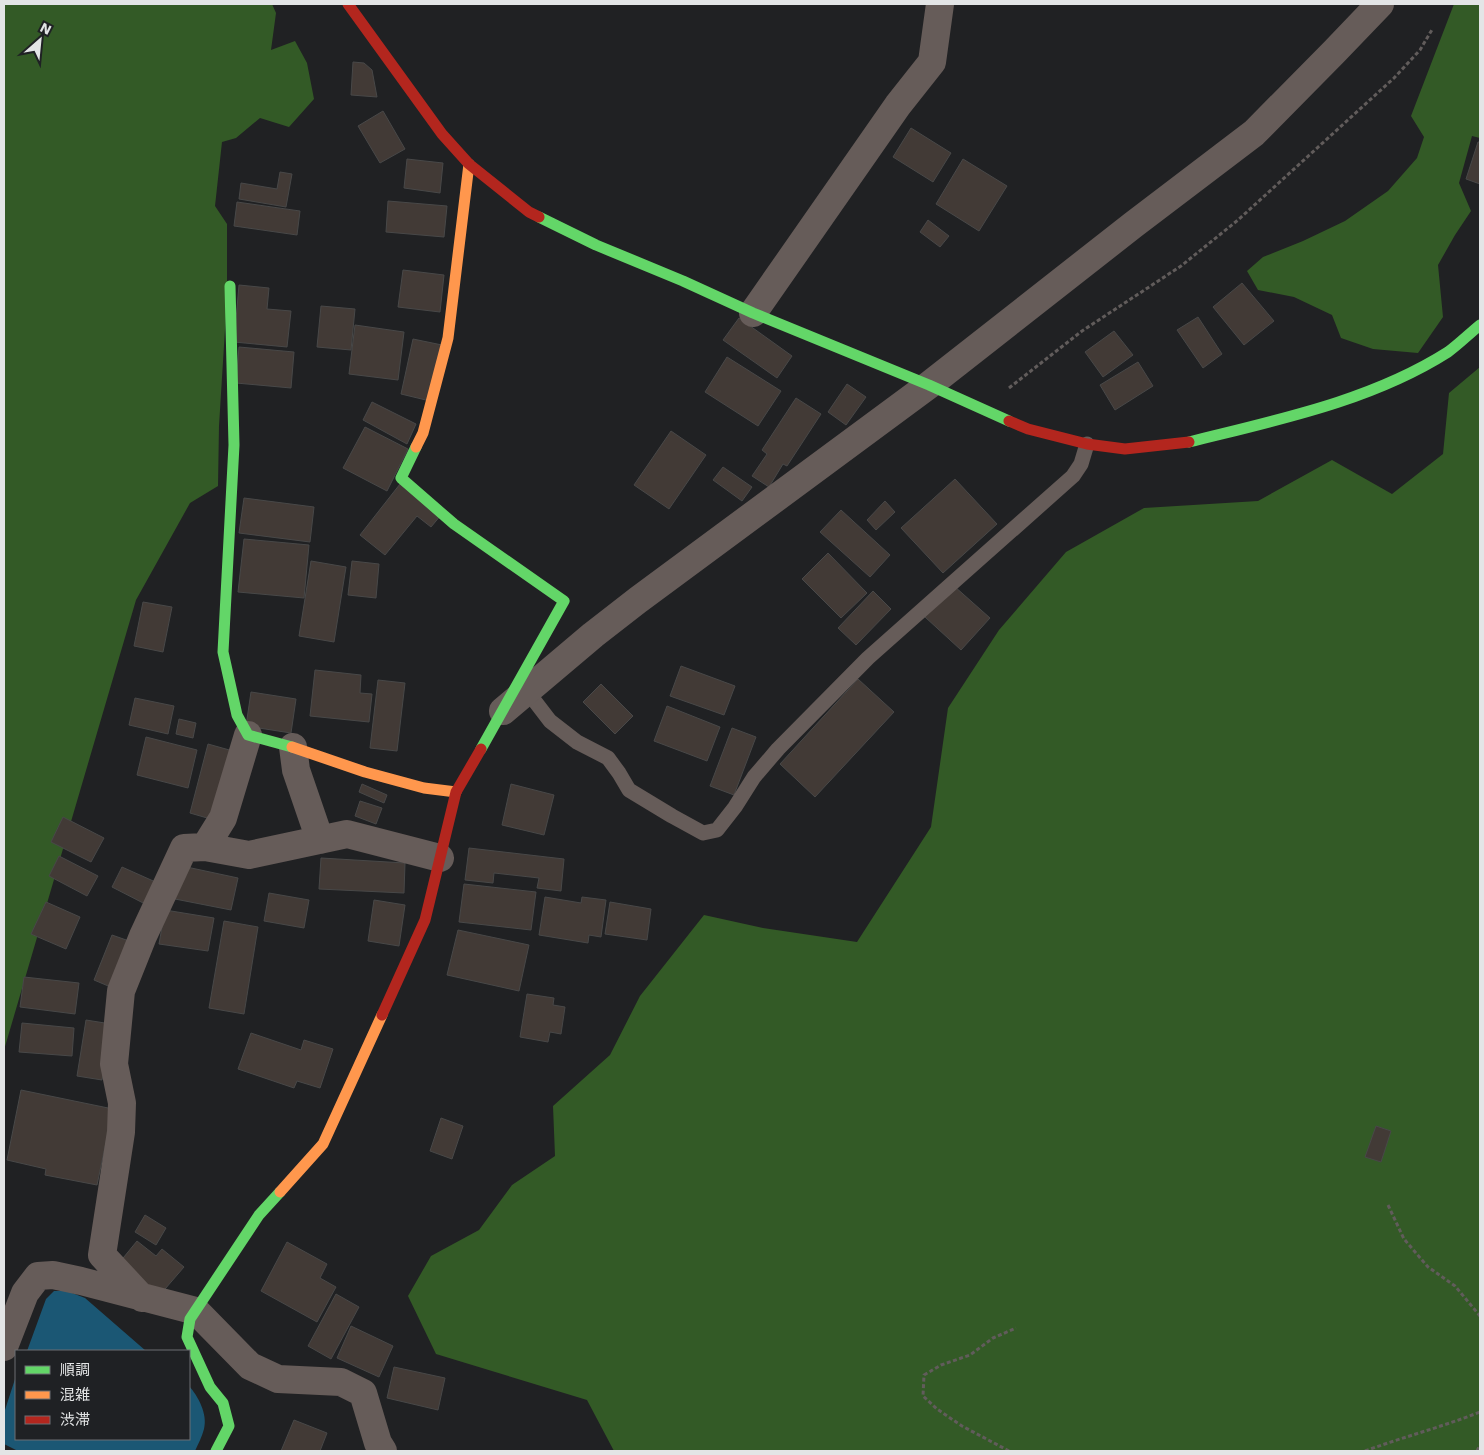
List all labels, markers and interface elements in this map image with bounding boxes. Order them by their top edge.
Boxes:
north arrow [15,15,65,65]
text: N [38,19,54,38]
legend [15,1350,190,1440]
text: 順調 [60,1361,90,1379]
text: 混雑 [60,1386,90,1404]
text: 渋滞 [60,1411,90,1429]

